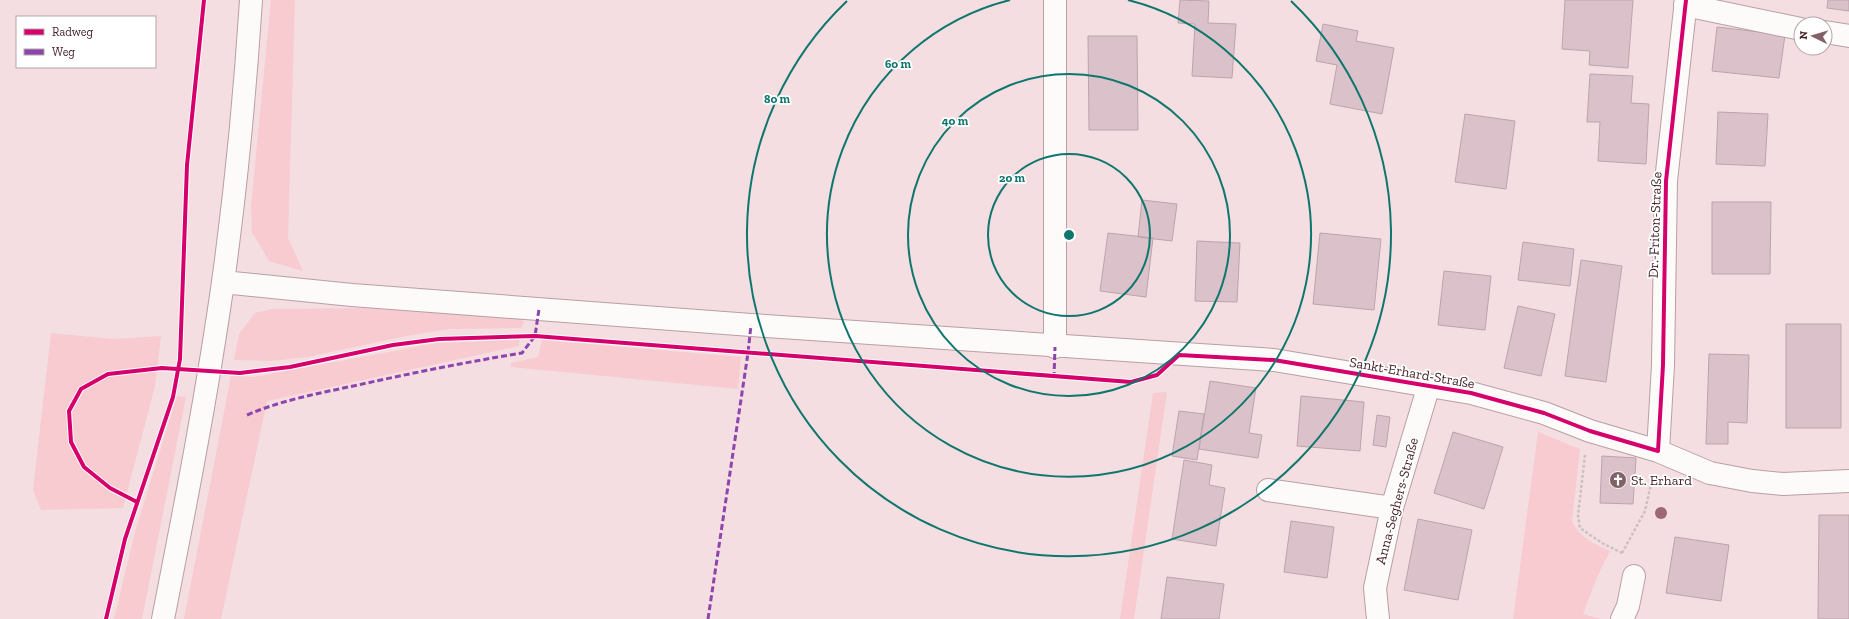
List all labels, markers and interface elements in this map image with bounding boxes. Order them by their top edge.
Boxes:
legend [16,16,156,68]
north arrow [1793,16,1833,56]
text: Radweg [52,25,93,39]
text: N [1797,30,1810,40]
text: Weg [52,45,75,59]
text: 60 m [885,57,912,71]
text: 80 m [764,92,791,106]
text: 40 m [942,114,969,128]
text: 20 m [999,171,1026,185]
street label: Dr.-Friton-Straße [1645,171,1665,279]
centre of rings [1062,228,1076,242]
street label: Sankt-Erhard-Straße [1348,354,1476,392]
street label: Anna-Seghers-Straße [1372,435,1422,566]
church icon: St. Erhard [1608,470,1628,490]
place label: St. Erhard [1631,472,1692,489]

